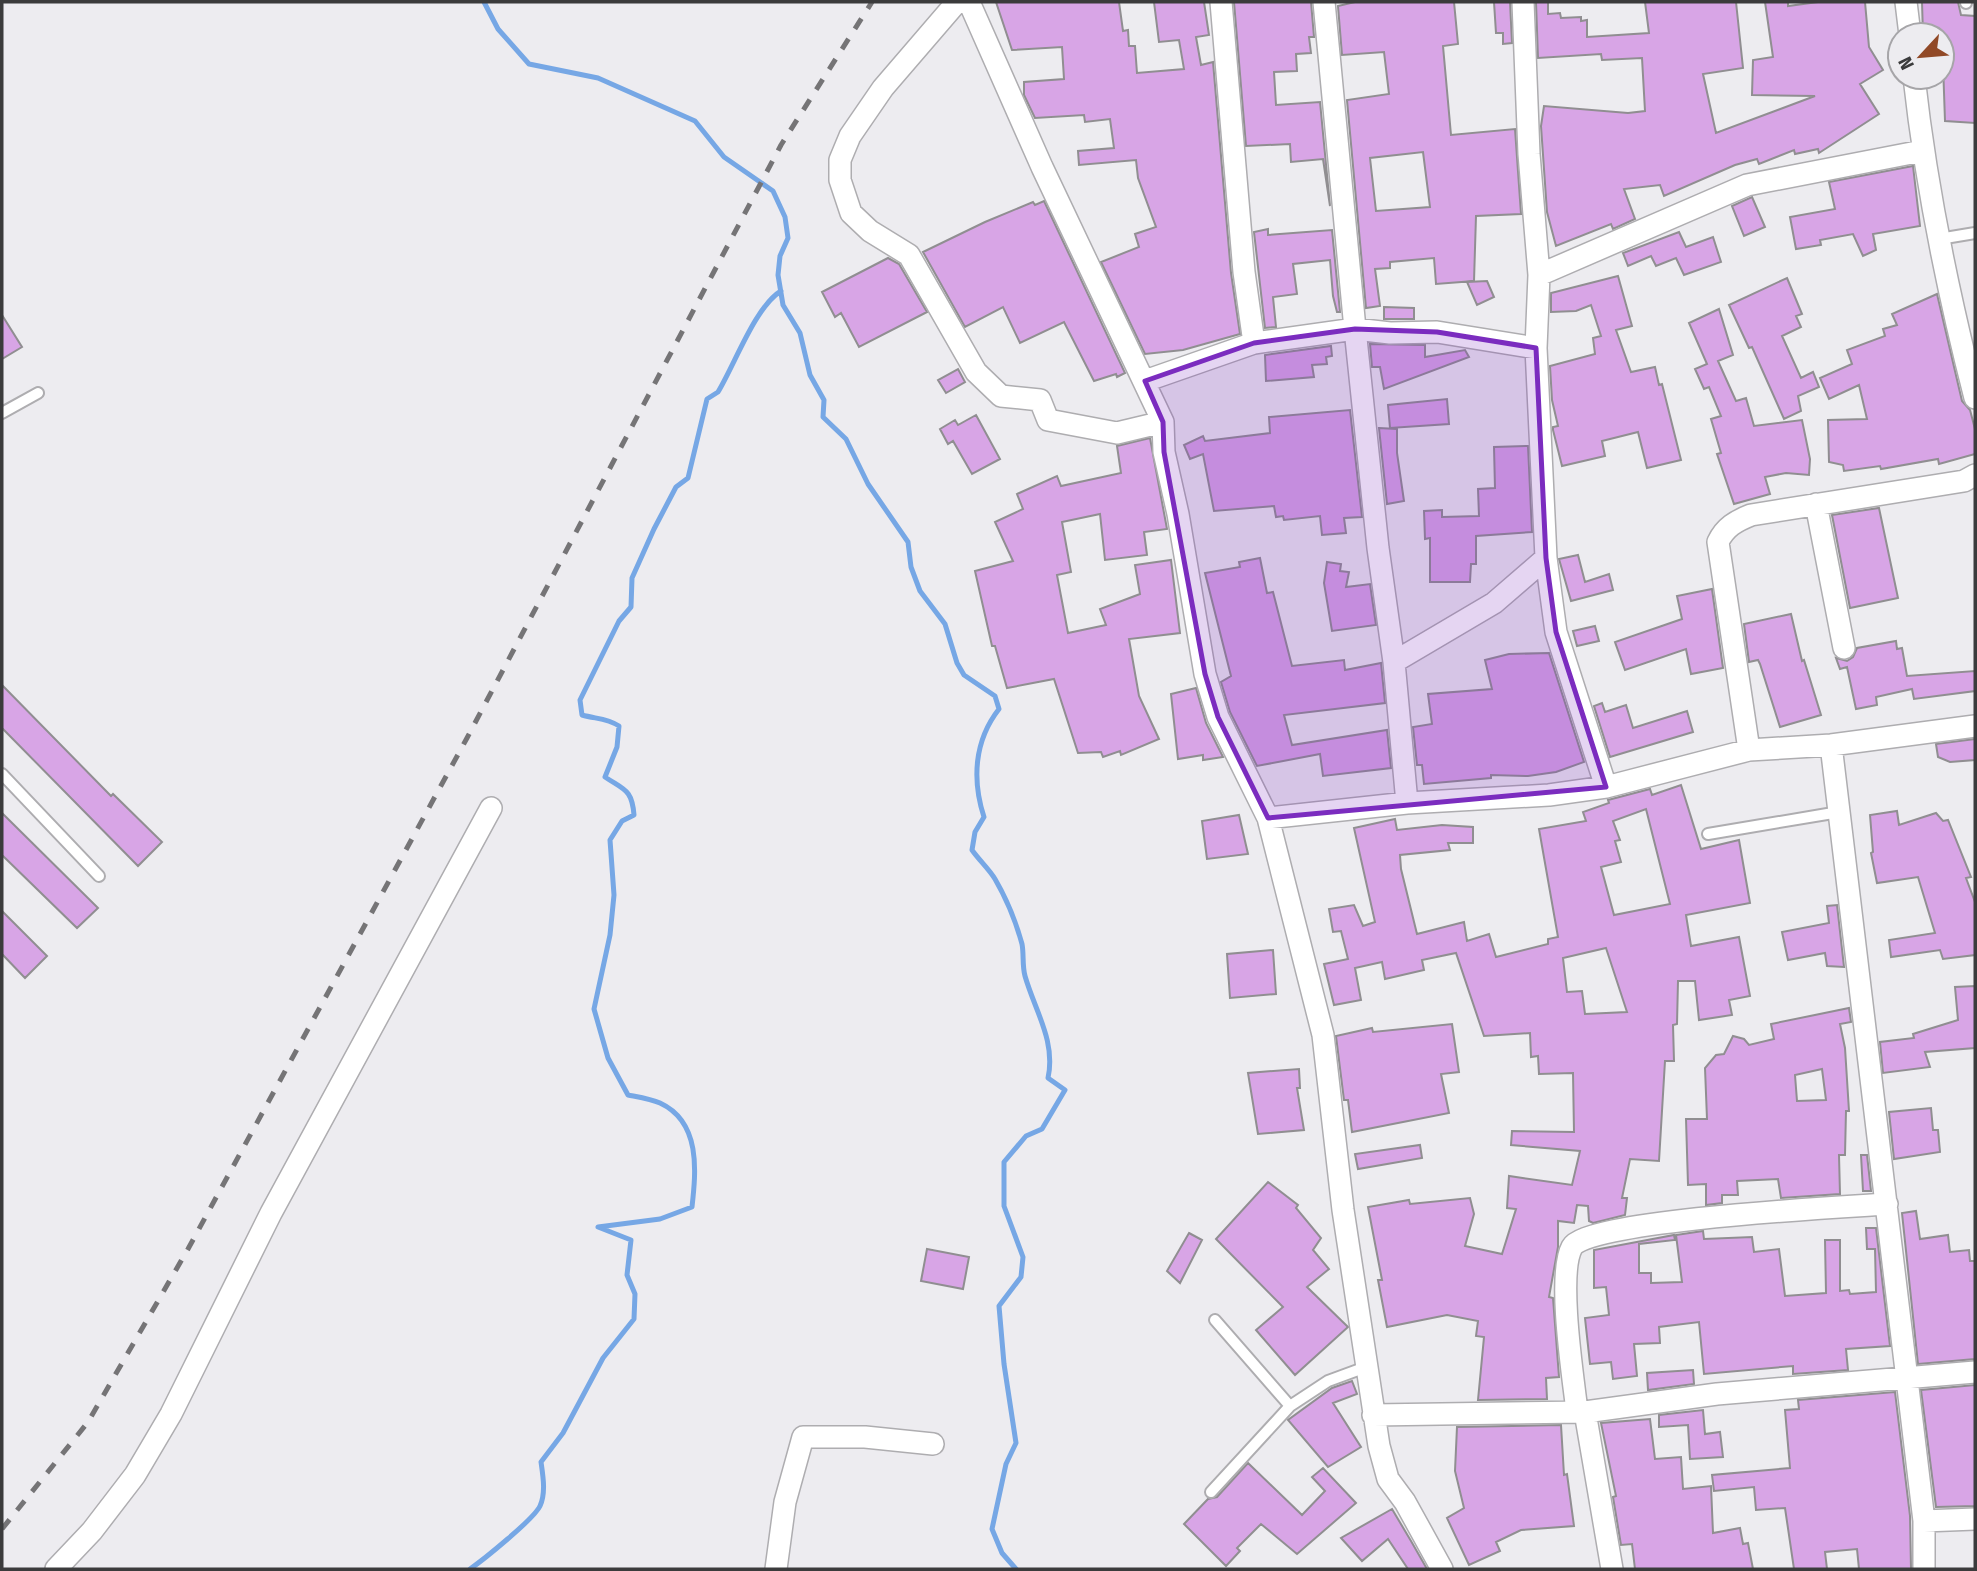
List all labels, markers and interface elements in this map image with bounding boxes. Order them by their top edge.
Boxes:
north arrow [1886,21,1956,91]
text: N [1893,53,1919,73]

